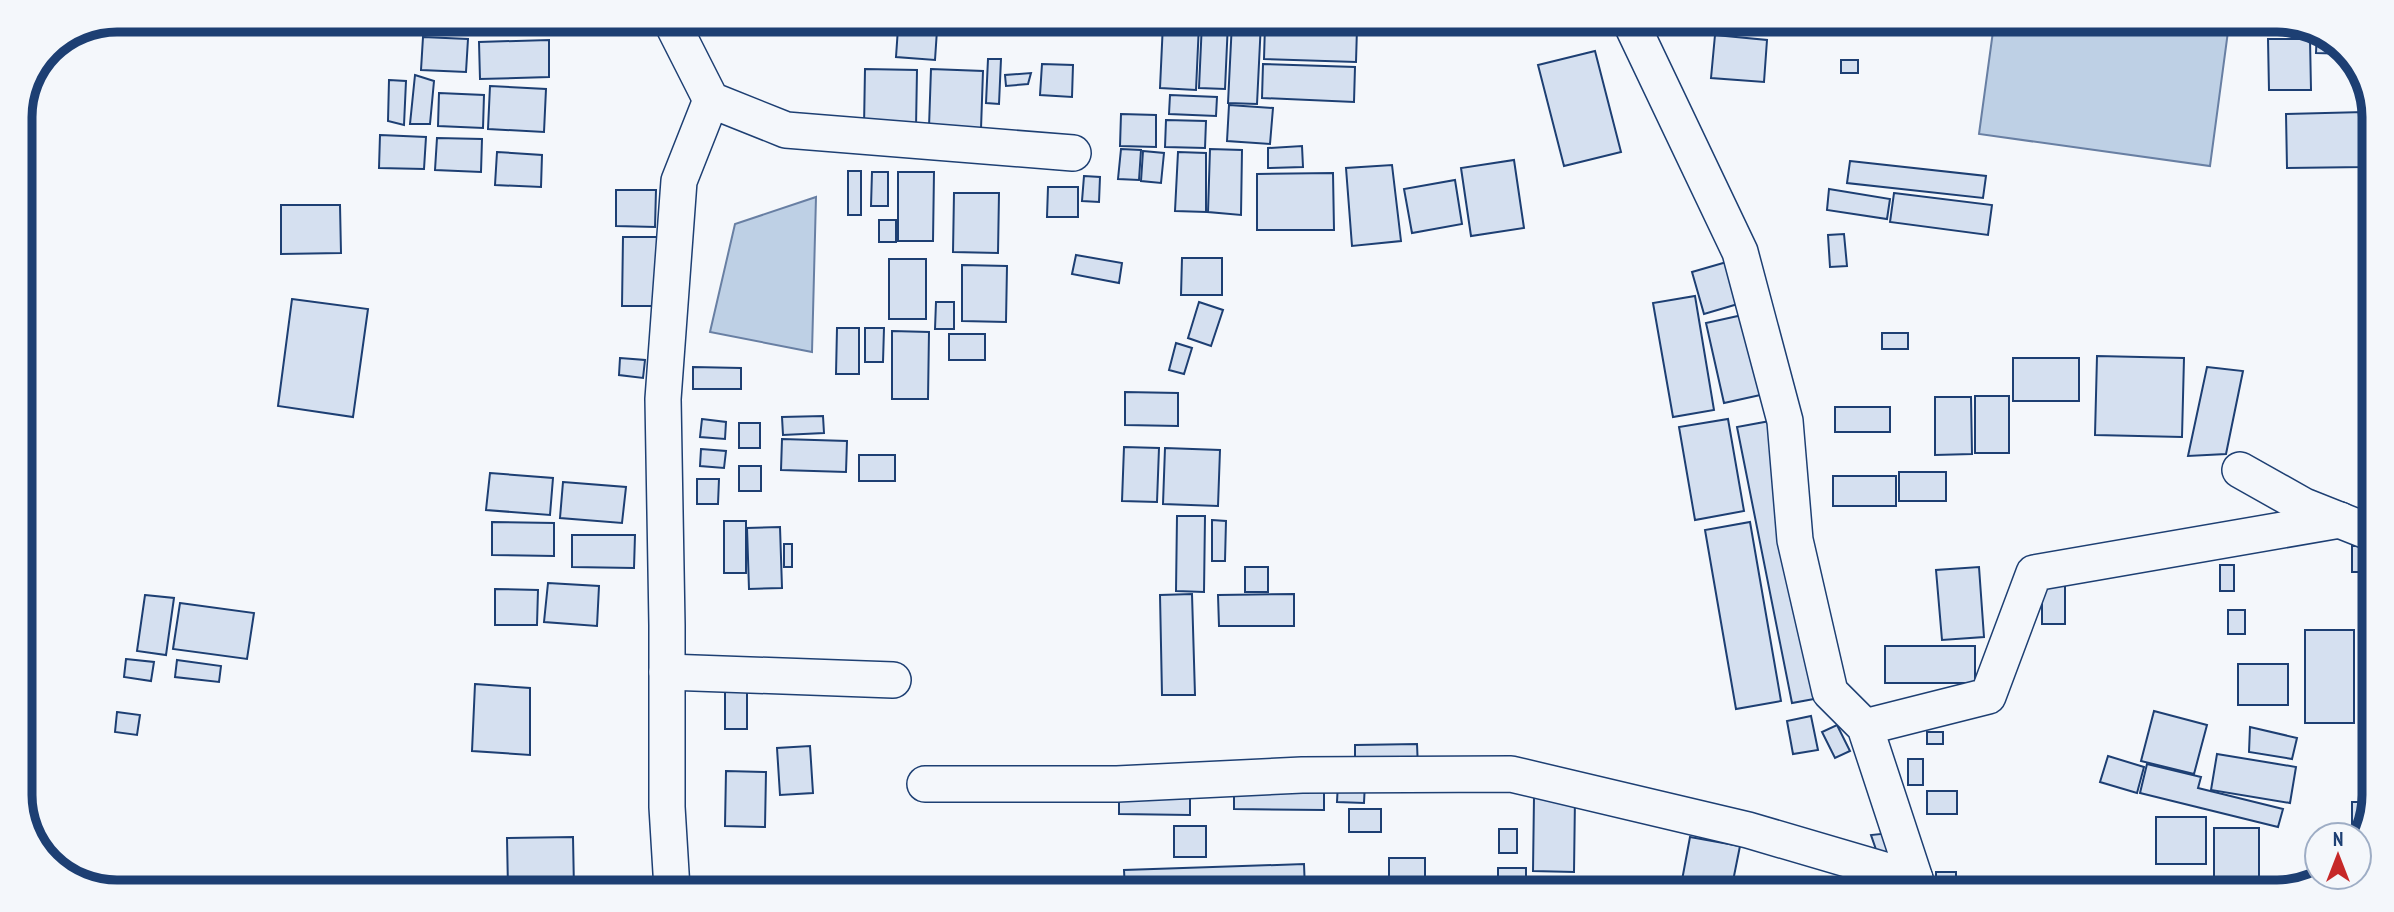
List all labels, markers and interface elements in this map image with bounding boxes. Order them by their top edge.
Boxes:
north arrow [2303,821,2373,891]
text: N [2333,827,2343,851]

